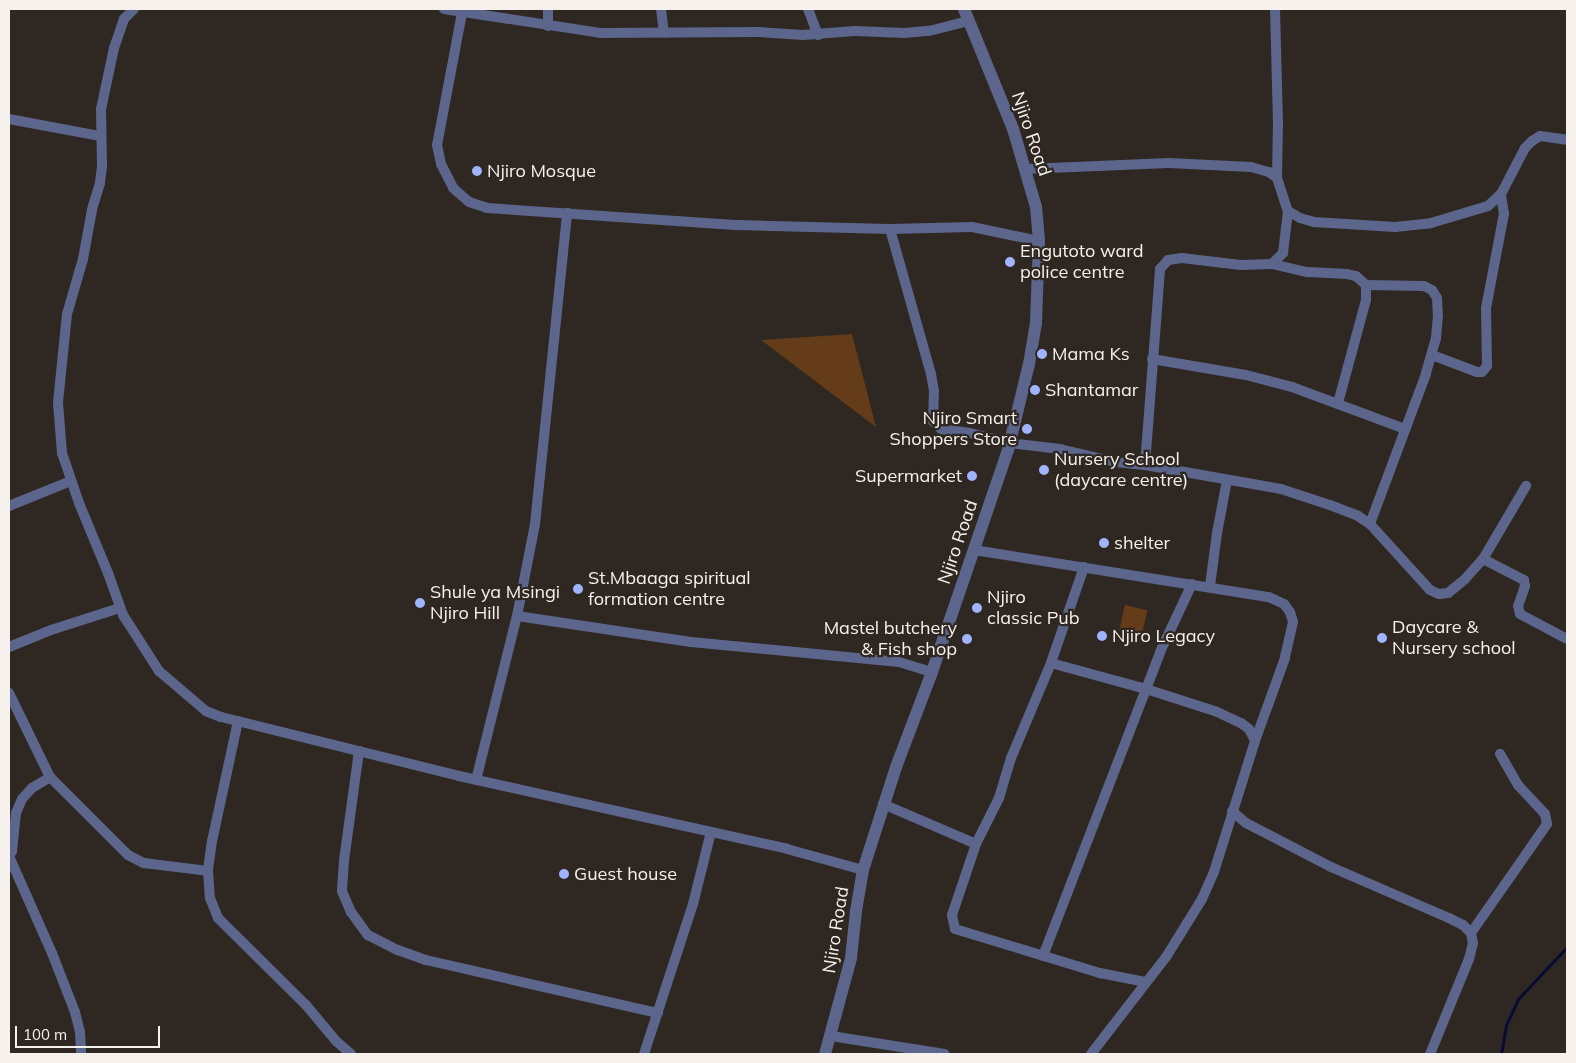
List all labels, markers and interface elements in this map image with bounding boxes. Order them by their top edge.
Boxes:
street label: Njiro Road [1007,89,1055,179]
place label: Njiro Mosque [487,160,596,182]
marker: Njiro Mosque [471,165,483,177]
place label: Engutoto ward police centre [1020,241,1143,284]
marker: Engutoto ward police centre [1004,256,1016,268]
place label: Mama Ks [1052,343,1130,365]
marker: Mama Ks [1036,348,1048,360]
place label: Shantamar [1045,379,1138,401]
marker: Shantamar [1029,384,1041,396]
place label: Njiro Smart Shoppers Store [890,408,1017,450]
marker: Njiro Smart Shoppers Store [1021,423,1033,435]
place label: Nursery School (daycare centre) [1054,449,1188,492]
marker: Nursery School (daycare centre) [1038,464,1050,476]
place label: Supermarket [855,465,962,487]
marker: Supermarket [966,470,978,482]
street label: Njiro Road [934,497,982,587]
place label: shelter [1114,532,1170,554]
marker: shelter [1098,537,1110,549]
place label: St.Mbaaga spiritual formation centre [588,568,751,610]
place label: Shule ya Msingi Njiro Hill [430,582,560,624]
marker: St.Mbaaga spiritual formation centre [572,583,584,595]
place label: Njiro classic Pub [987,587,1080,630]
marker: Shule ya Msingi Njiro Hill [414,597,426,609]
marker: Njiro classic Pub [971,602,983,614]
place label: Daycare & Nursery school [1392,617,1516,660]
place label: Mastel butchery & Fish shop [824,618,957,660]
place label: Njiro Legacy [1112,625,1215,647]
marker: Njiro Legacy [1096,630,1108,642]
marker: Daycare & Nursery school [1376,632,1388,644]
marker: Mastel butchery & Fish shop [961,633,973,645]
place label: Guest house [574,863,677,885]
marker: Guest house [558,868,570,880]
street label: Njiro Road [818,885,854,975]
scale bar [18,1016,162,1048]
text: 100 m [23,1025,67,1044]

